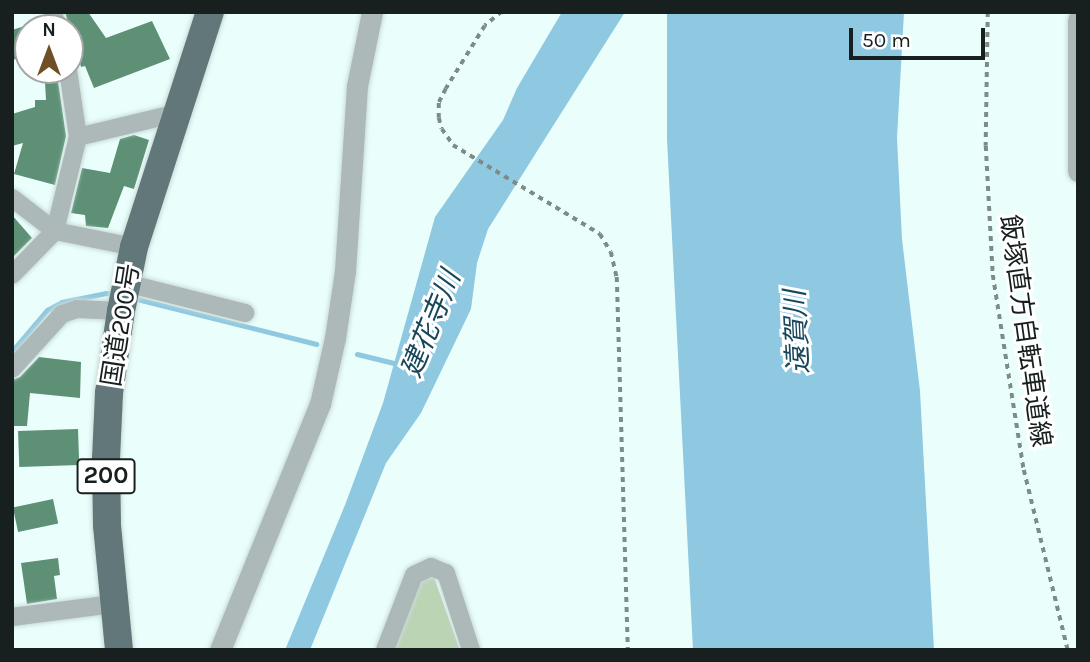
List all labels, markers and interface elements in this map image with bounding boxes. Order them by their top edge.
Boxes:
north arrow [14,14,84,84]
scale bar [852,14,988,58]
text: N [42,19,56,41]
text: 50 m [862,28,911,52]
street label: 飯塚直方自転車道線 [993,213,1057,449]
street label: 国道200号 [96,261,146,389]
water label: 建花寺川 [394,266,468,382]
water label: 遠賀川 [778,289,816,375]
road number: 200 [76,456,136,496]

